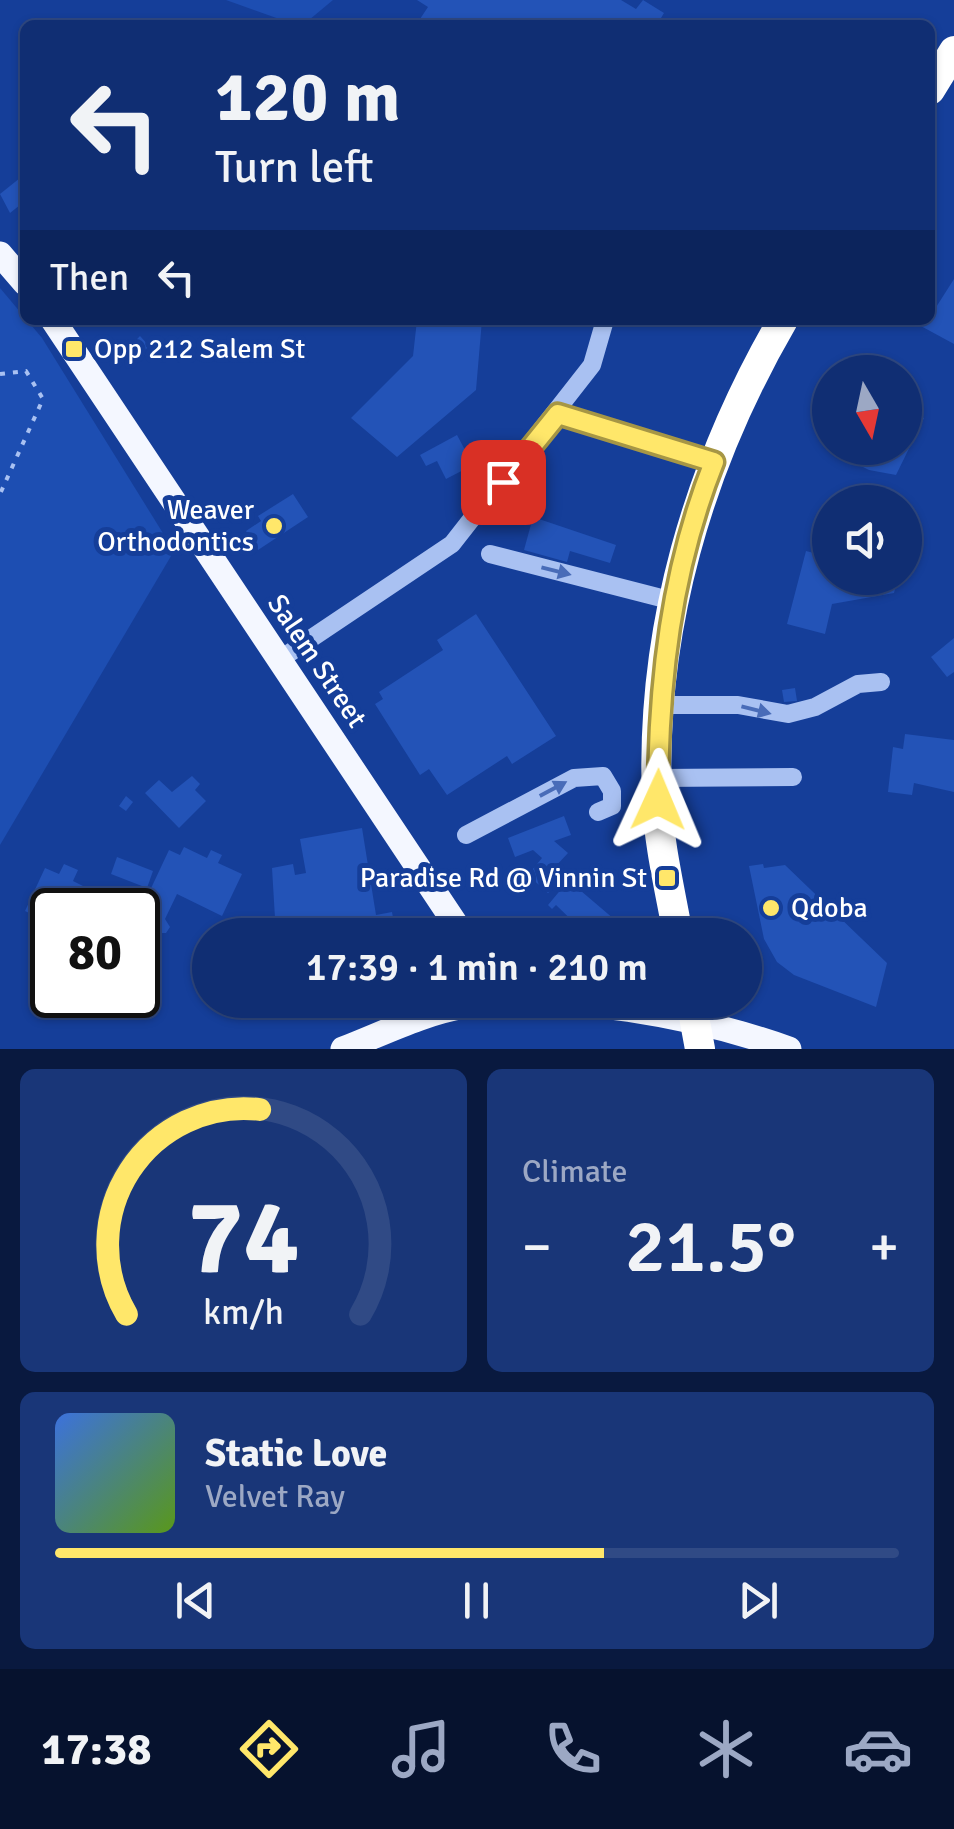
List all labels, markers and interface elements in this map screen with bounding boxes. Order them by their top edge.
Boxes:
text: 120 m [215,54,400,140]
icon: left [50,60,180,190]
text: Turn left [215,140,374,195]
icon: left [149,250,204,305]
text: Then [50,254,129,301]
place label: Opp 212 Salem St [94,332,306,366]
marker: Opp 212 Salem St [63,338,85,360]
north arrow [812,355,922,465]
map controls [812,355,922,595]
pin [461,440,546,525]
icon: arrive [476,455,531,510]
button: sound [812,485,922,595]
place label: Weaver Orthodontics [97,493,255,559]
marker: Weaver Orthodontics [263,515,285,537]
one-way arrow [541,563,572,579]
street label: Salem Street [260,588,374,734]
one-way arrow [741,703,772,719]
position arrow [606,748,710,852]
one-way arrow [538,781,567,798]
place label: Paradise Rd @ Vinnin St [360,861,647,895]
marker: Paradise Rd @ Vinnin St [656,867,678,889]
speed limit sign: 80 [30,888,160,1018]
place label: Qdoba [791,891,868,925]
marker: Qdoba [760,897,782,919]
text: 17:39 · 1 min · 210 m [306,944,648,991]
text: Climate [522,1152,628,1191]
text: 74 [187,1174,300,1302]
text: 21.5° [625,1200,796,1293]
text: − [522,1213,552,1281]
text: + [869,1213,899,1281]
text: km/h [203,1290,284,1334]
text: Static Love [205,1430,387,1477]
text: Velvet Ray [205,1477,345,1516]
icon: previous [168,1573,223,1628]
icon: pause [449,1573,504,1628]
icon: next [731,1573,786,1628]
icon: directions [234,1714,304,1784]
icon: music [386,1714,456,1784]
icon: phone [538,1714,608,1784]
icon: climate [691,1714,761,1784]
icon: car [843,1714,913,1784]
text: 17:38 [41,1722,152,1777]

